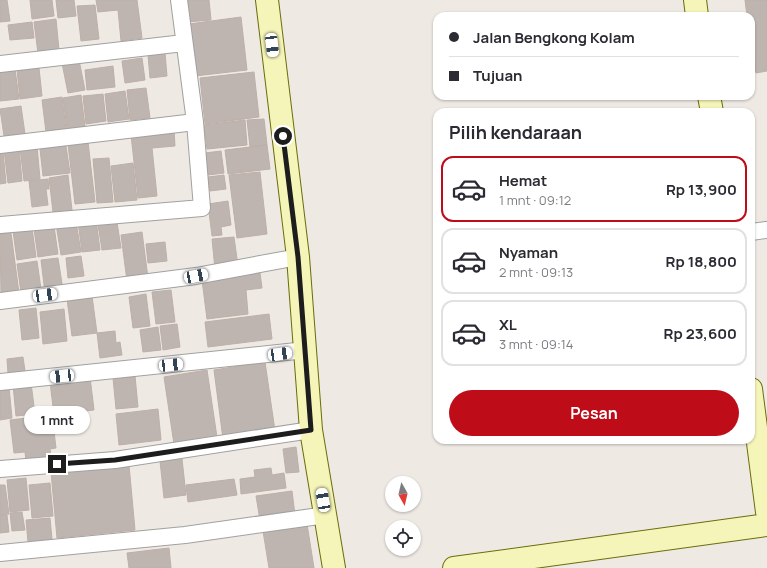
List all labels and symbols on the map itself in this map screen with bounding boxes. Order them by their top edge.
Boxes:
car [265,32,279,58]
route start [274,127,292,145]
car [183,268,209,284]
car [32,287,58,303]
car [267,346,293,362]
car [158,358,184,372]
car [49,369,75,383]
callout: 1 mnt [24,406,90,434]
route end [48,455,66,473]
north arrow [385,476,421,512]
car [315,487,331,513]

